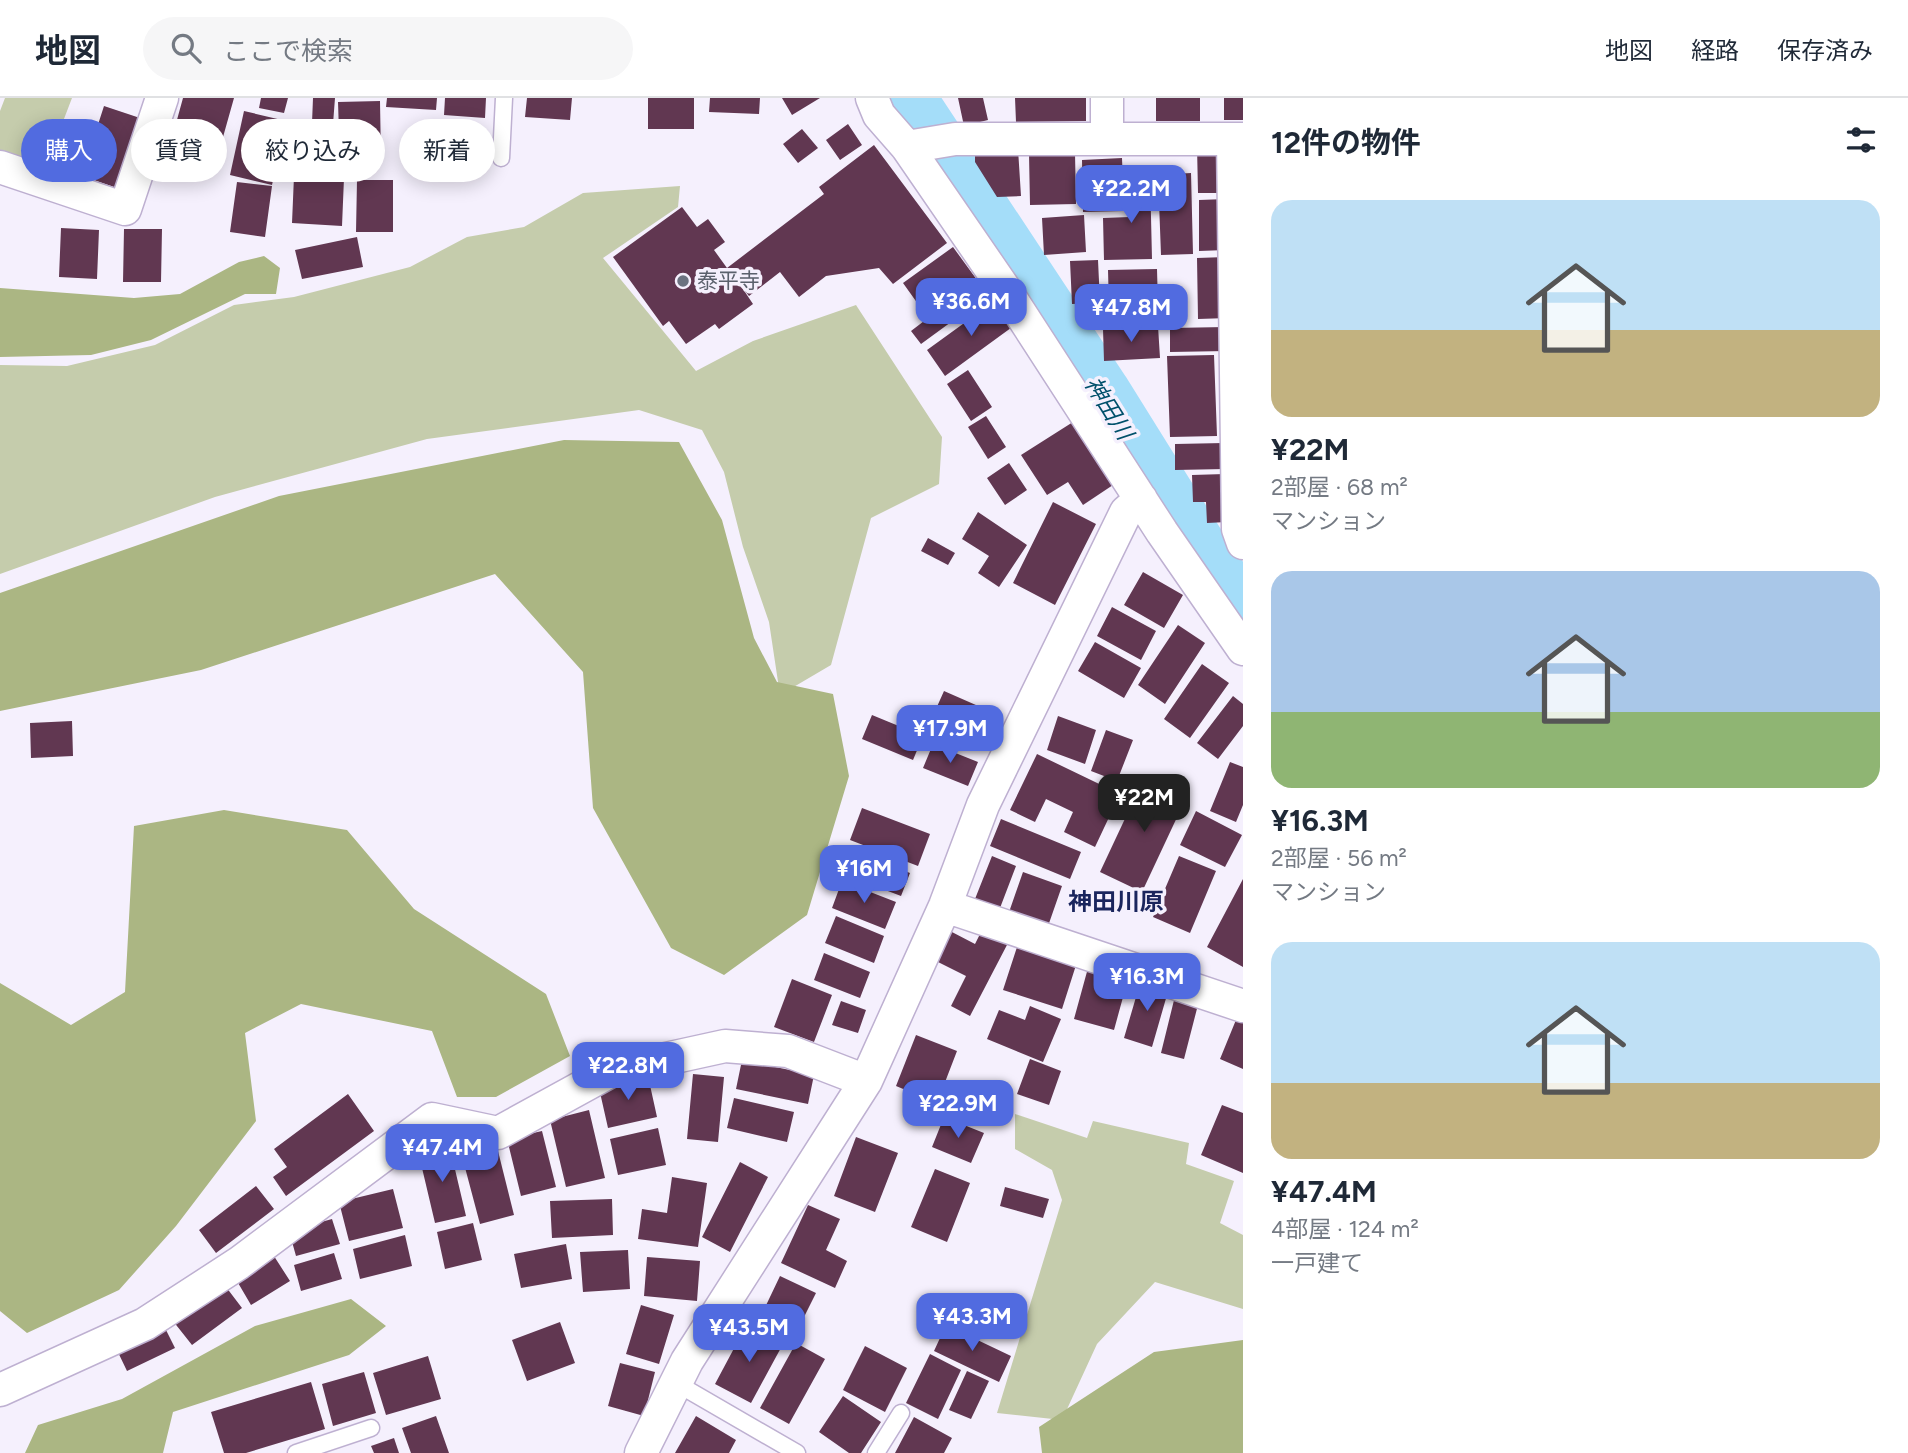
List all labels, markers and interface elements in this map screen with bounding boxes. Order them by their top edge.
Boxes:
search box [143,17,633,80]
icon: search [167,29,205,67]
text: 地図 [35,31,101,70]
text: ここで検索 [223,35,353,67]
text: 地図 [1605,36,1653,65]
text: 経路 [1691,36,1739,65]
text: 保存済み [1777,36,1873,65]
chip: 購入 [21,119,117,182]
chip: 賃貸 [131,119,227,182]
chip: 絞り込み [241,119,385,182]
chip: 新着 [399,119,495,182]
icon: filters [1842,121,1880,159]
text: 12件の物件 [1271,124,1421,161]
pin: ¥22.2M [1074,166,1188,225]
text: ¥22.2M [1091,174,1171,202]
icon: home [1513,245,1639,371]
place label: 泰平寺 [697,268,760,293]
marker: 泰平寺 [675,273,691,289]
pin: ¥36.6M [914,278,1028,338]
pin: ¥47.8M [1074,285,1188,344]
text: ¥36.6M [932,287,1010,315]
text: ¥47.8M [1091,293,1171,321]
water label: 神田川 [1079,371,1141,447]
text: ¥22M [1271,431,1349,468]
text: 2部屋 · 68 m² [1271,473,1408,501]
text: マンション [1271,507,1386,535]
icon: home [1513,616,1639,742]
pin: ¥17.9M [893,706,1007,765]
text: ¥17.9M [913,714,987,742]
pin: ¥22M [1103,774,1185,834]
text: ¥22M [1114,783,1174,811]
text: ¥16.3M [1271,802,1369,839]
text: 2部屋 · 56 m² [1271,844,1407,872]
pin: ¥16M [823,846,905,905]
text: ¥16M [836,854,892,882]
text: マンション [1271,878,1386,906]
district label: 神田川原 [1068,887,1164,916]
pin: ¥16.3M [1090,954,1204,1013]
text: ¥16.3M [1110,962,1184,990]
icon: home [1513,987,1639,1113]
pin: ¥22.8M [571,1042,685,1102]
text: ¥22.8M [588,1051,668,1079]
pin: ¥22.9M [901,1080,1015,1140]
text: ¥22.9M [918,1089,998,1117]
pin: ¥47.4M [385,1124,499,1184]
text: ¥47.4M [401,1133,483,1161]
text: ¥47.4M [1271,1173,1377,1210]
text: 4部屋 · 124 m² [1271,1215,1419,1243]
text: 一戸建て [1271,1249,1363,1277]
pin: ¥43.3M [915,1294,1029,1353]
text: ¥43.3M [932,1302,1012,1330]
pin: ¥43.5M [692,1304,806,1364]
text: ¥43.5M [709,1313,789,1341]

